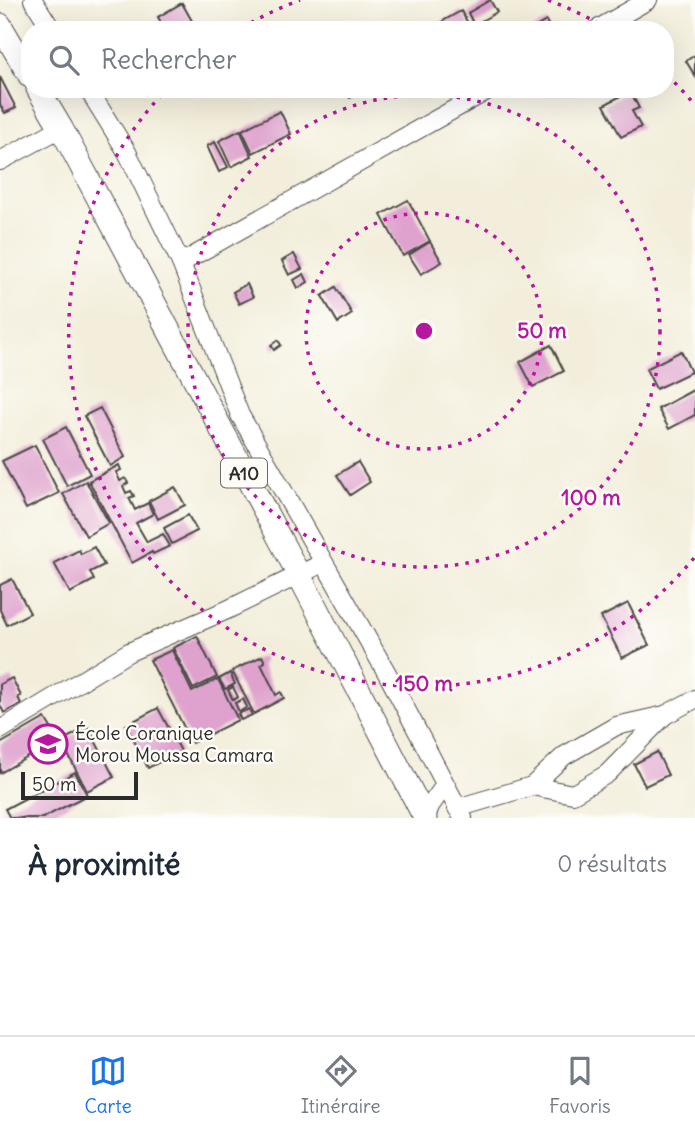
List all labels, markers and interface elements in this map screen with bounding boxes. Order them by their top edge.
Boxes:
search box [21,21,674,98]
icon: search [45,41,83,79]
text: Rechercher [101,43,237,76]
text: 50 m [517,317,567,344]
centre of rings [412,319,436,343]
road number: A10 [221,458,267,488]
text: 100 m [561,484,621,511]
text: 150 m [395,670,453,697]
place label: École Coranique Morou Moussa Camara [75,721,274,767]
school or university icon: École Coranique Morou Moussa Camara [27,723,69,765]
scale bar [21,769,138,801]
text: 50 m [32,772,77,796]
text: À proximité [28,845,180,883]
text: 0 résultats [557,849,667,878]
tab: Carte [84,1052,132,1118]
tab: Itinéraire [301,1052,380,1118]
tab: Favoris [549,1052,611,1118]

